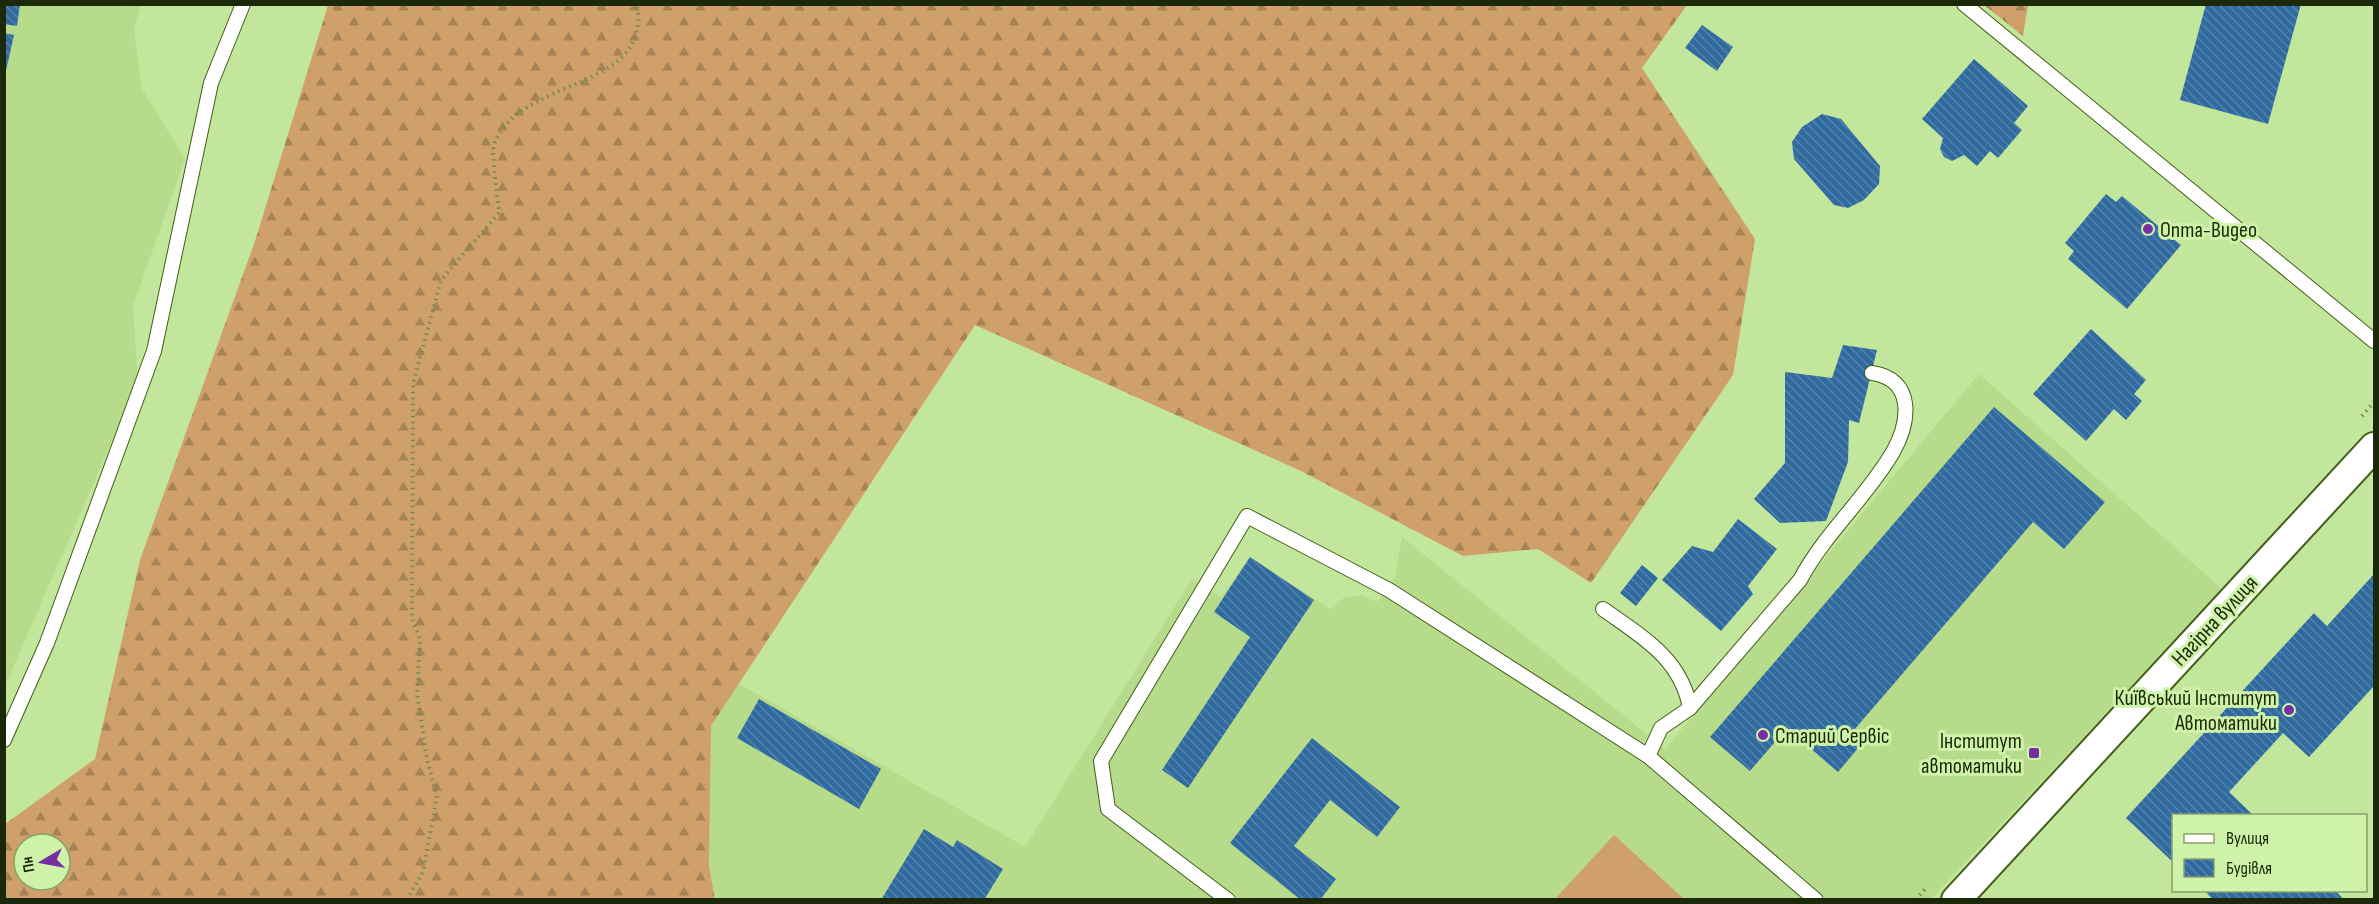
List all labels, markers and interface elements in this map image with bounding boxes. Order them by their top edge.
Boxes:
place label: Опта-Видео [2160,217,2257,244]
marker: Опта-Видео [2141,222,2155,236]
street label: Нагірна вулиця [2166,570,2264,672]
place label: Київський Інститут Автоматики [2115,685,2277,737]
marker: Київський Інститут Автоматики [2282,703,2296,717]
place label: Старий Сервіс [1775,723,1890,750]
marker: Старий Сервіс [1756,728,1770,742]
place label: Інститут автоматики [1921,728,2022,780]
marker: Інститут автоматики [2027,746,2041,760]
legend [2172,814,2367,892]
text: Вулиця [2226,828,2269,849]
north arrow [12,832,72,892]
text: Пн [18,855,39,874]
text: Будівля [2226,858,2272,879]

